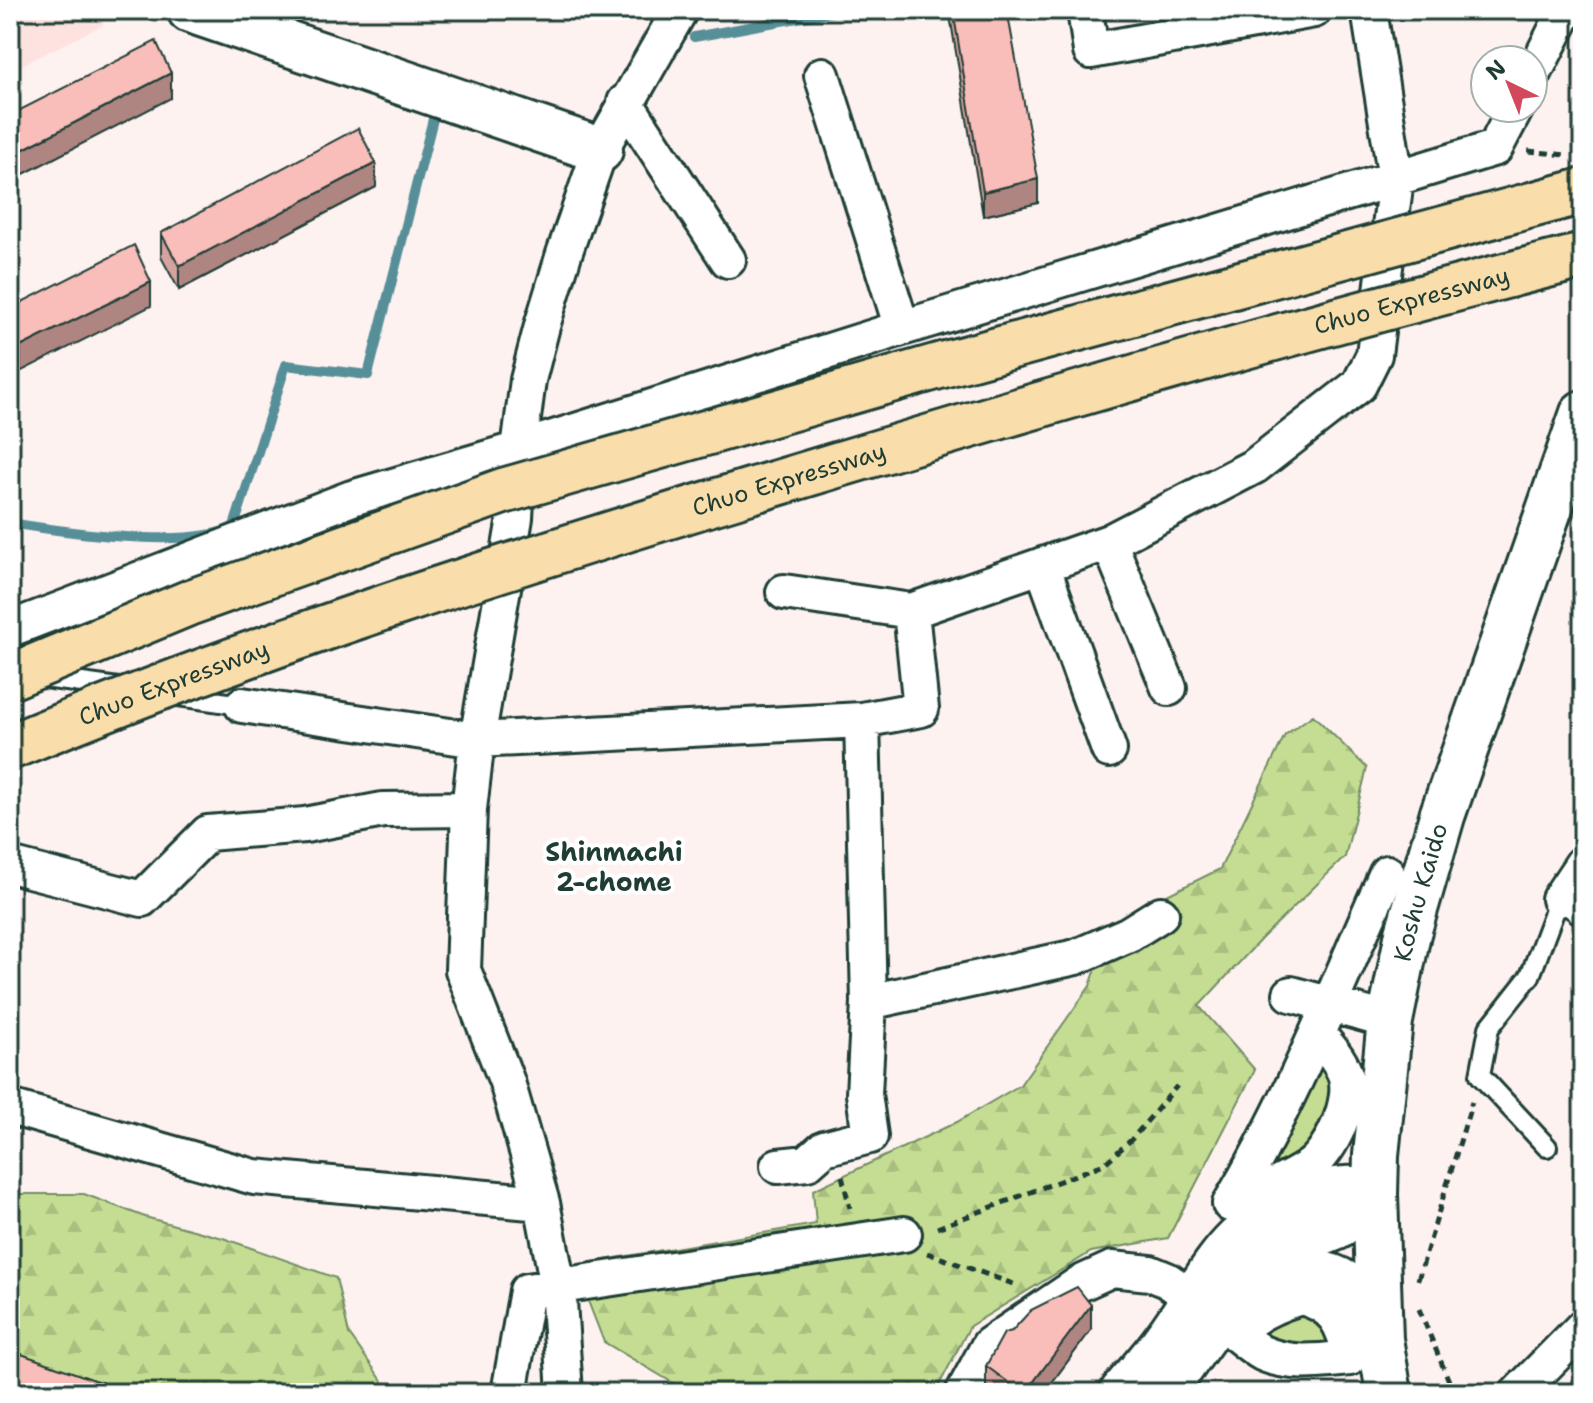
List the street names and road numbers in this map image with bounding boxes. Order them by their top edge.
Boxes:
street label: Chuo Expressway [1310,259,1513,342]
street label: Chuo Expressway [688,435,890,524]
street label: Chuo Expressway [74,633,273,733]
street label: Koshu Kaido [1387,819,1455,964]

